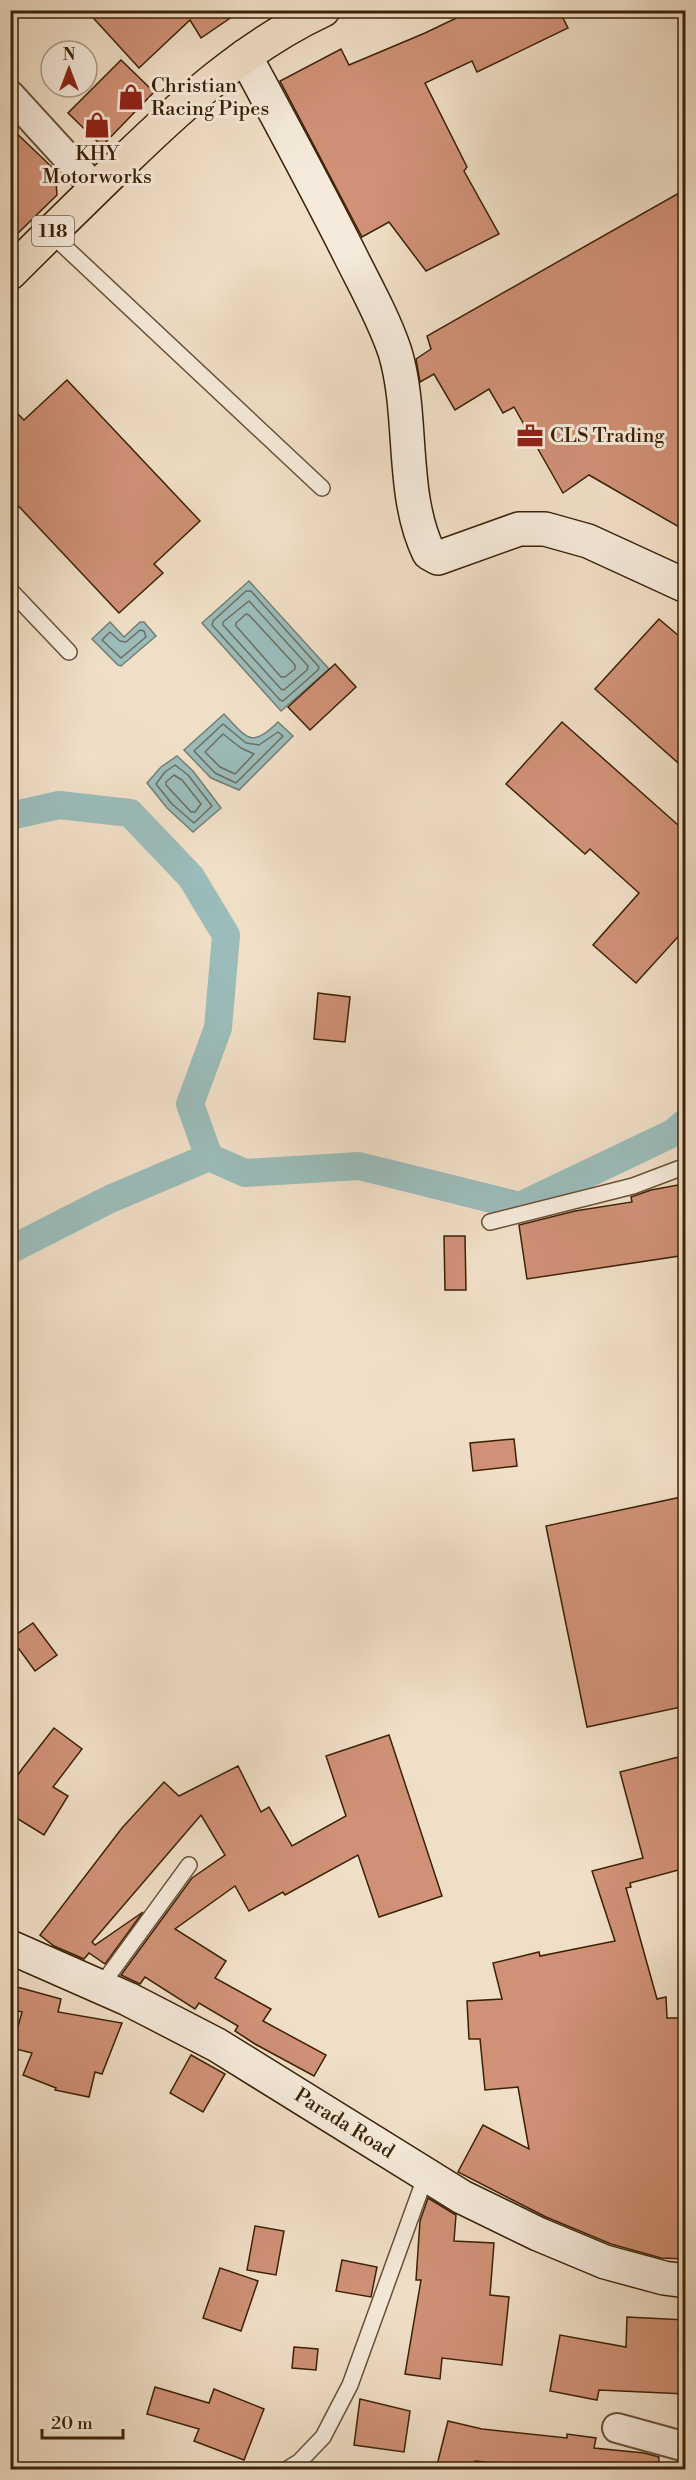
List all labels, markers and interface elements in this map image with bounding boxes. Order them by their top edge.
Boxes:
north arrow [39,39,99,99]
text: N [63,45,76,65]
place label: Christian Racing Pipes [151,74,269,122]
shop icon: Christian Racing Pipes [116,82,146,112]
shop icon: KHY Motorworks [82,110,112,140]
place label: KHY Motorworks [42,142,152,190]
road number: 118 [32,216,74,246]
office icon: CLS Trading [515,421,545,451]
place label: CLS Trading [550,424,665,449]
street label: Parada Road [289,2083,399,2165]
scale bar [42,2402,123,2440]
text: 20 m [51,2412,93,2435]

